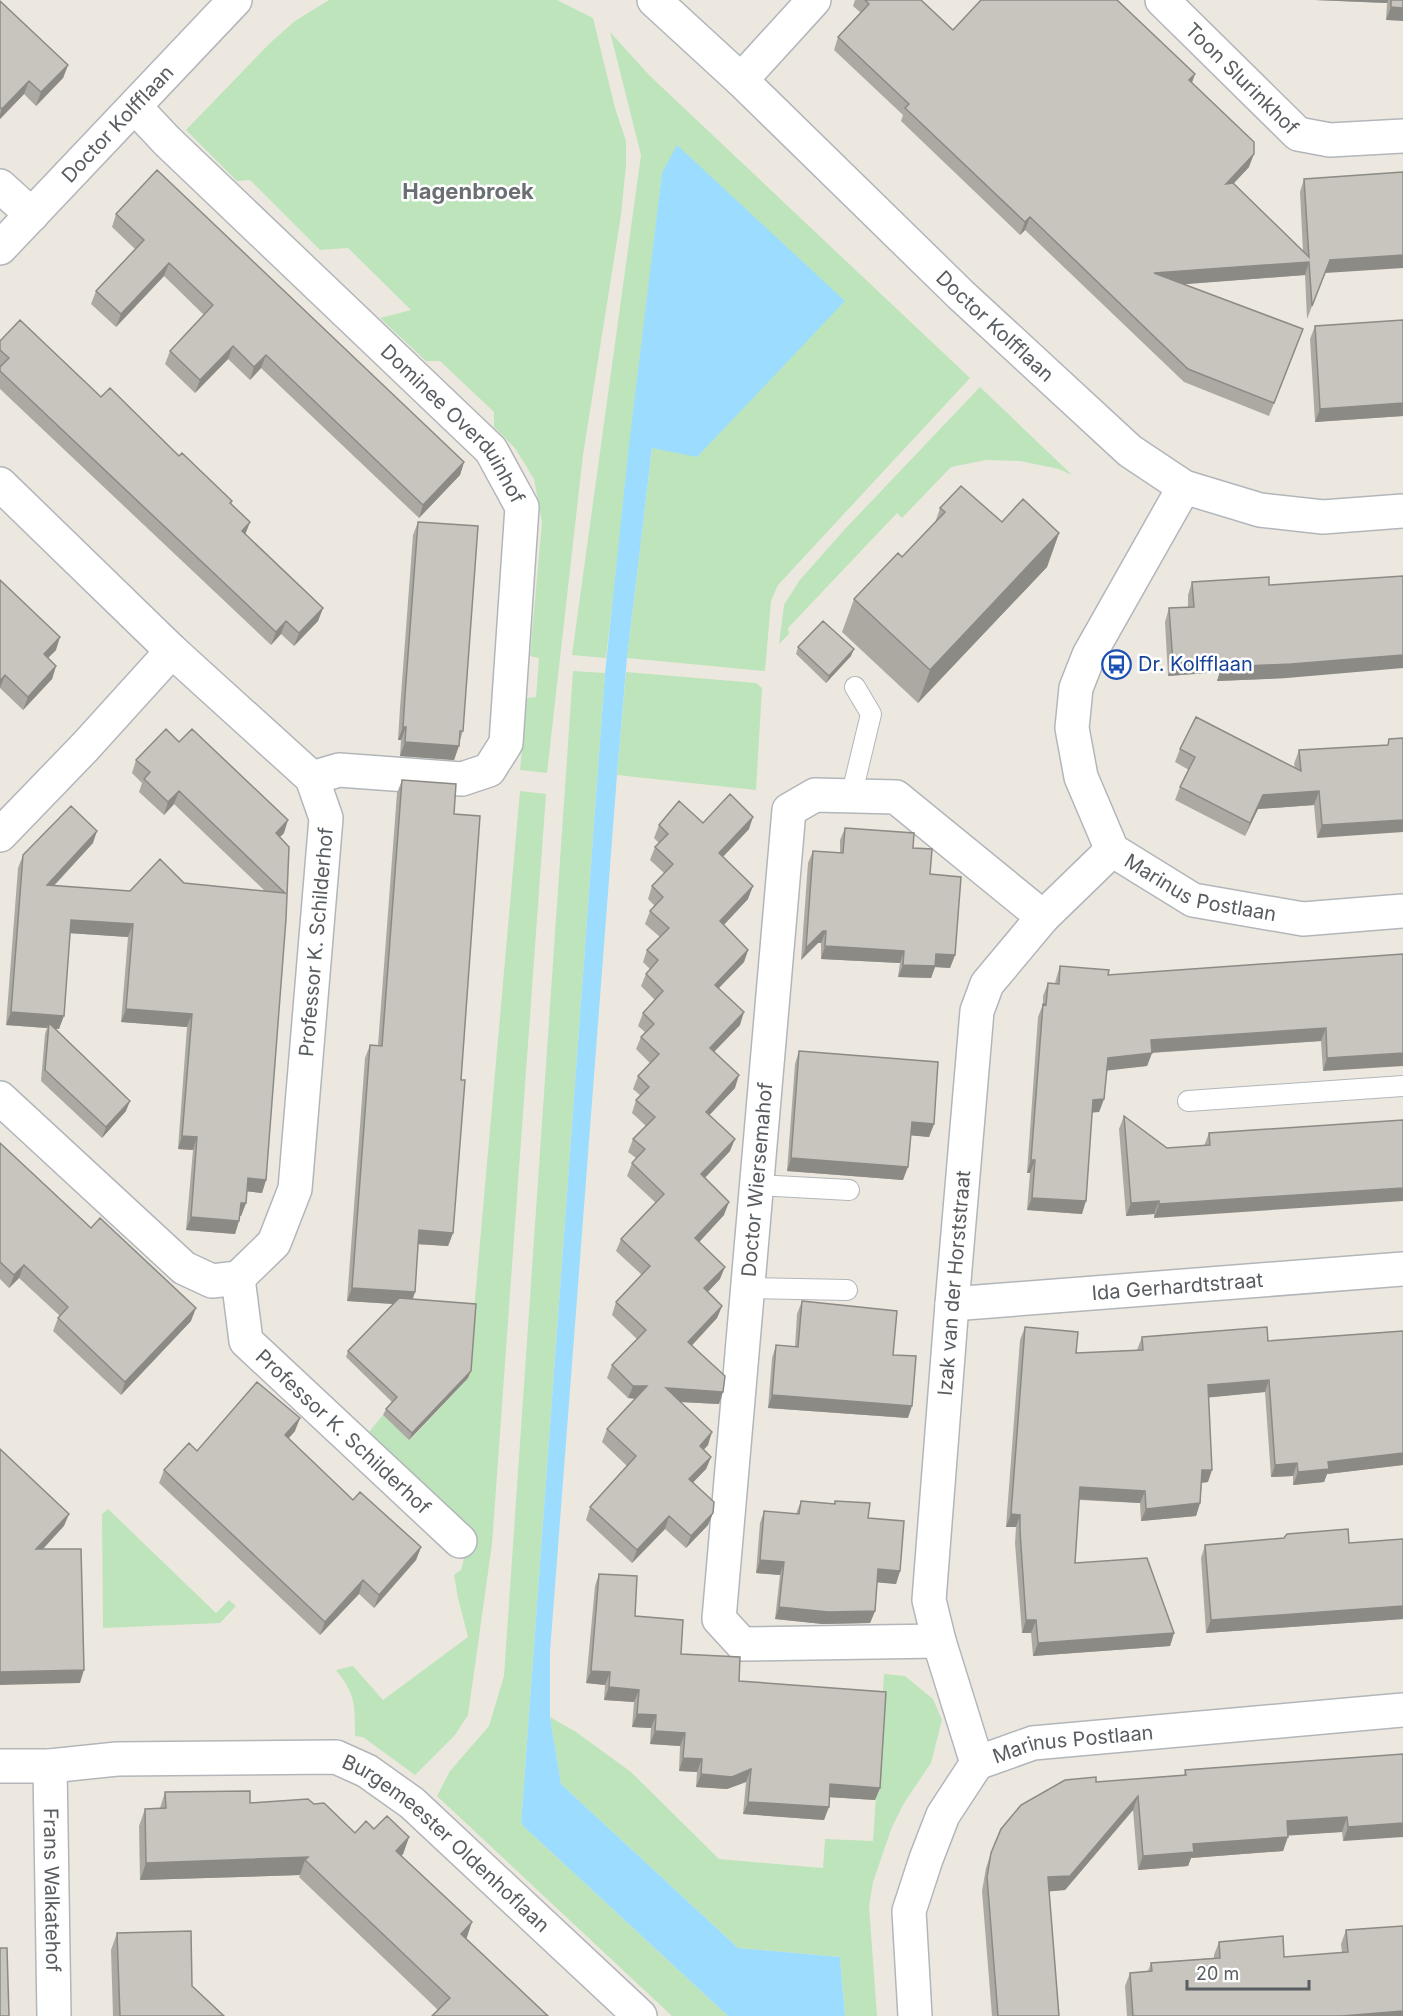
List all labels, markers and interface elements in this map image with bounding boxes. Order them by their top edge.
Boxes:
street label: Toon Slurinkhof [1180,18,1304,140]
street label: Doctor Kolfflaan [57,60,179,187]
district label: Hagenbroek [402,178,534,204]
street label: Doctor Kolfflaan [931,266,1059,387]
street label: Dominee Overduinhof [376,339,530,508]
bus stop icon: Dr. Kolfflaan [1101,648,1133,680]
place label: Dr. Kolfflaan [1138,652,1253,676]
street label: Professor K. Schilderhof [294,826,338,1058]
street label: Marinus Postlaan [1120,849,1278,926]
street label: Doctor Wiersemahof [737,1081,777,1278]
street label: Izak van der Horststraat [933,1169,975,1397]
street label: Ida Gerhardtstraat [1091,1268,1264,1305]
street label: Professor K. Schilderhof [251,1344,436,1520]
street label: Marinus Postlaan [989,1720,1154,1768]
street label: Burgemeester Oldenhoflaan [338,1749,555,1937]
street label: Frans Walkatehof [39,1808,65,1973]
scale bar [1187,1953,1308,1991]
text: 20 m [1196,1963,1239,1984]

